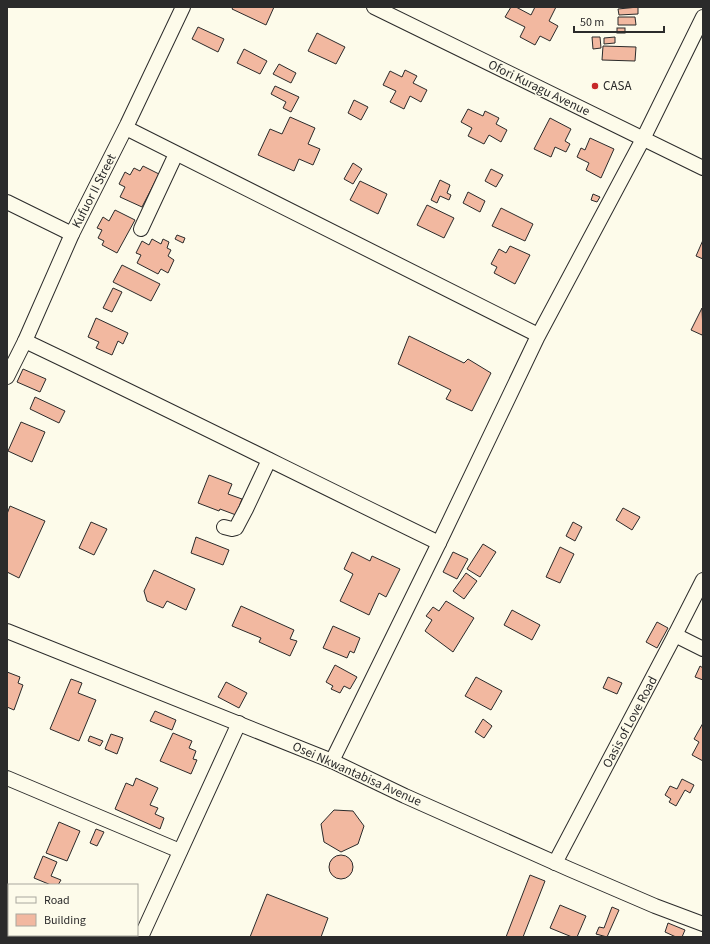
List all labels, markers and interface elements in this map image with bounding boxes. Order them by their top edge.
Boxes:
scale bar [574,8,664,34]
text: 50 m [580,14,604,31]
street label: Ofori Kuragu Avenue [485,56,593,120]
place label: CASA [603,77,632,95]
marker: CASA [590,81,600,91]
street label: Kufuor II Street [67,150,121,231]
street label: Oasis of Love Road [598,673,662,771]
street label: Osei Nkwantabisa Avenue [289,737,425,811]
legend [8,884,138,936]
text: Road [44,892,70,909]
text: Building [44,912,86,929]

